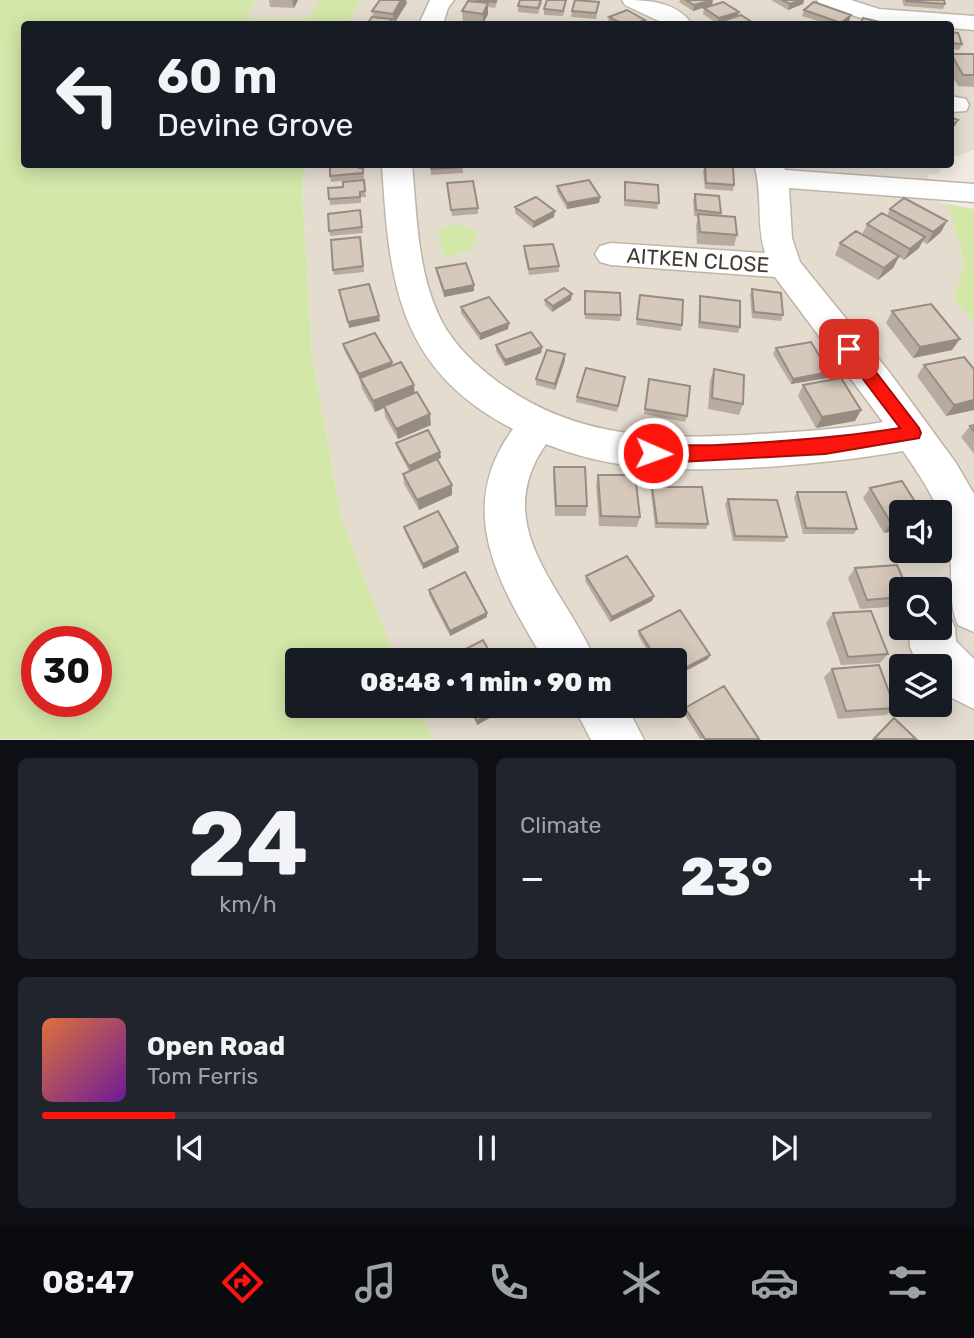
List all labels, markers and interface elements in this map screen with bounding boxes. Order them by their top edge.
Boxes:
text: 60 m [157,47,278,105]
icon: left [42,49,133,140]
text: Devine Grove [157,106,354,144]
street label: AITKEN CLOSE [626,243,770,277]
pin [819,319,879,379]
icon: arrive [830,330,868,368]
position arrow [616,416,690,490]
map controls [889,500,952,717]
button: sound [889,500,952,563]
button: search [889,577,952,640]
speed limit sign: 30 [21,626,112,717]
button: layers [889,654,952,717]
text: 08:48 · 1 min · 90 m [360,667,612,698]
text: 24 [188,790,308,898]
text: Climate [520,811,601,839]
text: 23° [680,846,773,908]
text: − [520,855,545,901]
text: + [908,855,932,901]
text: km/h [219,890,277,918]
text: Open Road [147,1031,285,1062]
text: Tom Ferris [147,1062,258,1090]
icon: previous [171,1129,209,1167]
icon: pause [468,1129,506,1167]
icon: next [765,1129,803,1167]
icon: directions [218,1258,267,1307]
icon: music [351,1258,400,1307]
icon: phone [484,1258,533,1307]
icon: climate [617,1258,666,1307]
icon: car [750,1258,799,1307]
icon: filters [883,1258,932,1307]
text: 08:47 [42,1263,134,1301]

